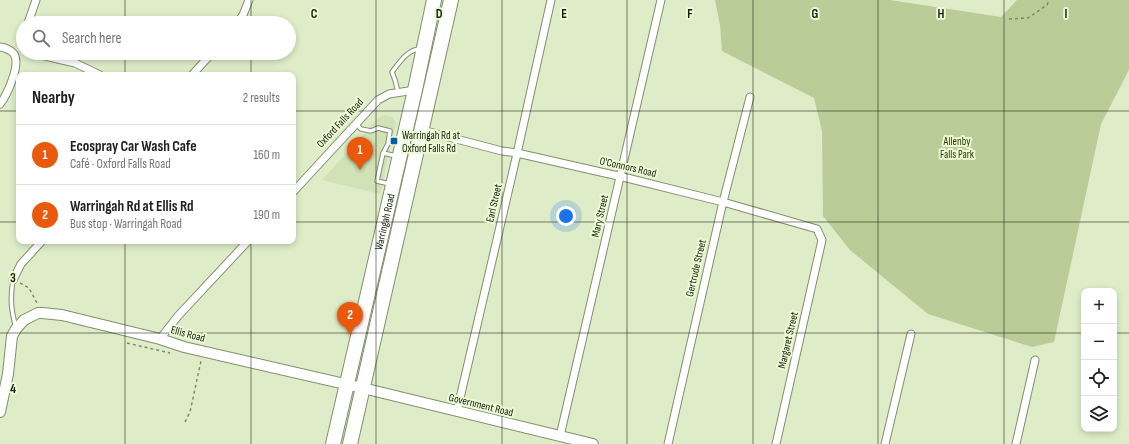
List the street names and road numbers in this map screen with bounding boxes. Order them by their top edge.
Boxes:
street label: Oxford Falls Road [314,95,366,150]
street label: O'Connors Road [598,154,658,180]
street label: Earl Street [483,182,505,223]
street label: Warringah Road [372,192,397,251]
street label: Mary Street [589,193,611,239]
street label: Gertrude Street [683,238,709,298]
street label: Margaret Street [775,310,801,370]
street label: Ellis Road [169,323,207,345]
street label: Government Road [447,391,515,419]

